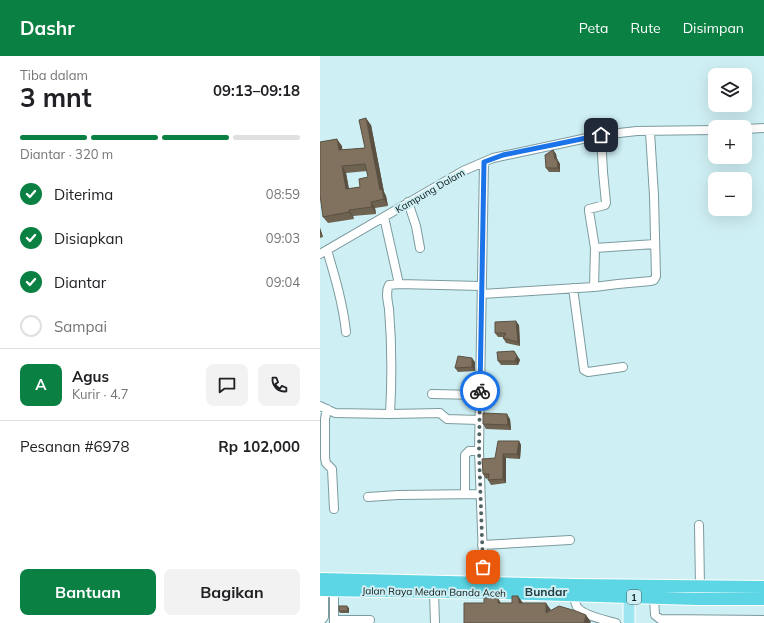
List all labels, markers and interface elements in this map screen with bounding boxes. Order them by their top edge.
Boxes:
text: Dashr [20,16,75,40]
text: Peta [579,19,608,37]
text: Rute [630,19,661,37]
text: Disimpan [683,19,744,37]
text: Tiba dalam [20,67,88,83]
map controls [708,68,752,216]
button: layers [708,68,752,112]
text: 3 mnt [20,81,92,114]
text: 09:13–09:18 [213,81,300,100]
pin [584,118,618,152]
button: + [708,120,752,164]
icon: home [590,124,612,146]
text: Diantar · 320 m [20,146,113,162]
street label: Kampung Dalam [393,166,467,216]
button: − [708,172,752,216]
icon: check [20,183,42,205]
text: Diterima [54,185,113,204]
text: 08:59 [266,186,300,202]
icon: check [20,227,42,249]
text: Disiapkan [54,229,123,248]
text: 09:03 [266,230,300,246]
icon: check [20,271,42,293]
text: Diantar [54,273,106,292]
text: 09:04 [266,274,300,290]
text: Sampai [54,317,107,336]
button: chat [206,364,248,406]
button: phone [258,364,300,406]
text: Agus [72,367,109,386]
courier [460,371,500,411]
text: A [35,375,47,394]
icon: bike [469,380,491,402]
text: Kurir · 4.7 [72,386,129,402]
text: Pesanan #6978 [20,437,130,456]
text: Rp 102,000 [218,437,300,456]
pin [466,550,500,584]
icon: bag [472,556,494,578]
button: Bantuan [20,569,156,615]
button: Bagikan [164,569,300,615]
street label: Jalan Raya Medan Banda Aceh [362,584,506,600]
district label: Bundar [525,584,567,599]
road number: 1 [627,590,641,604]

